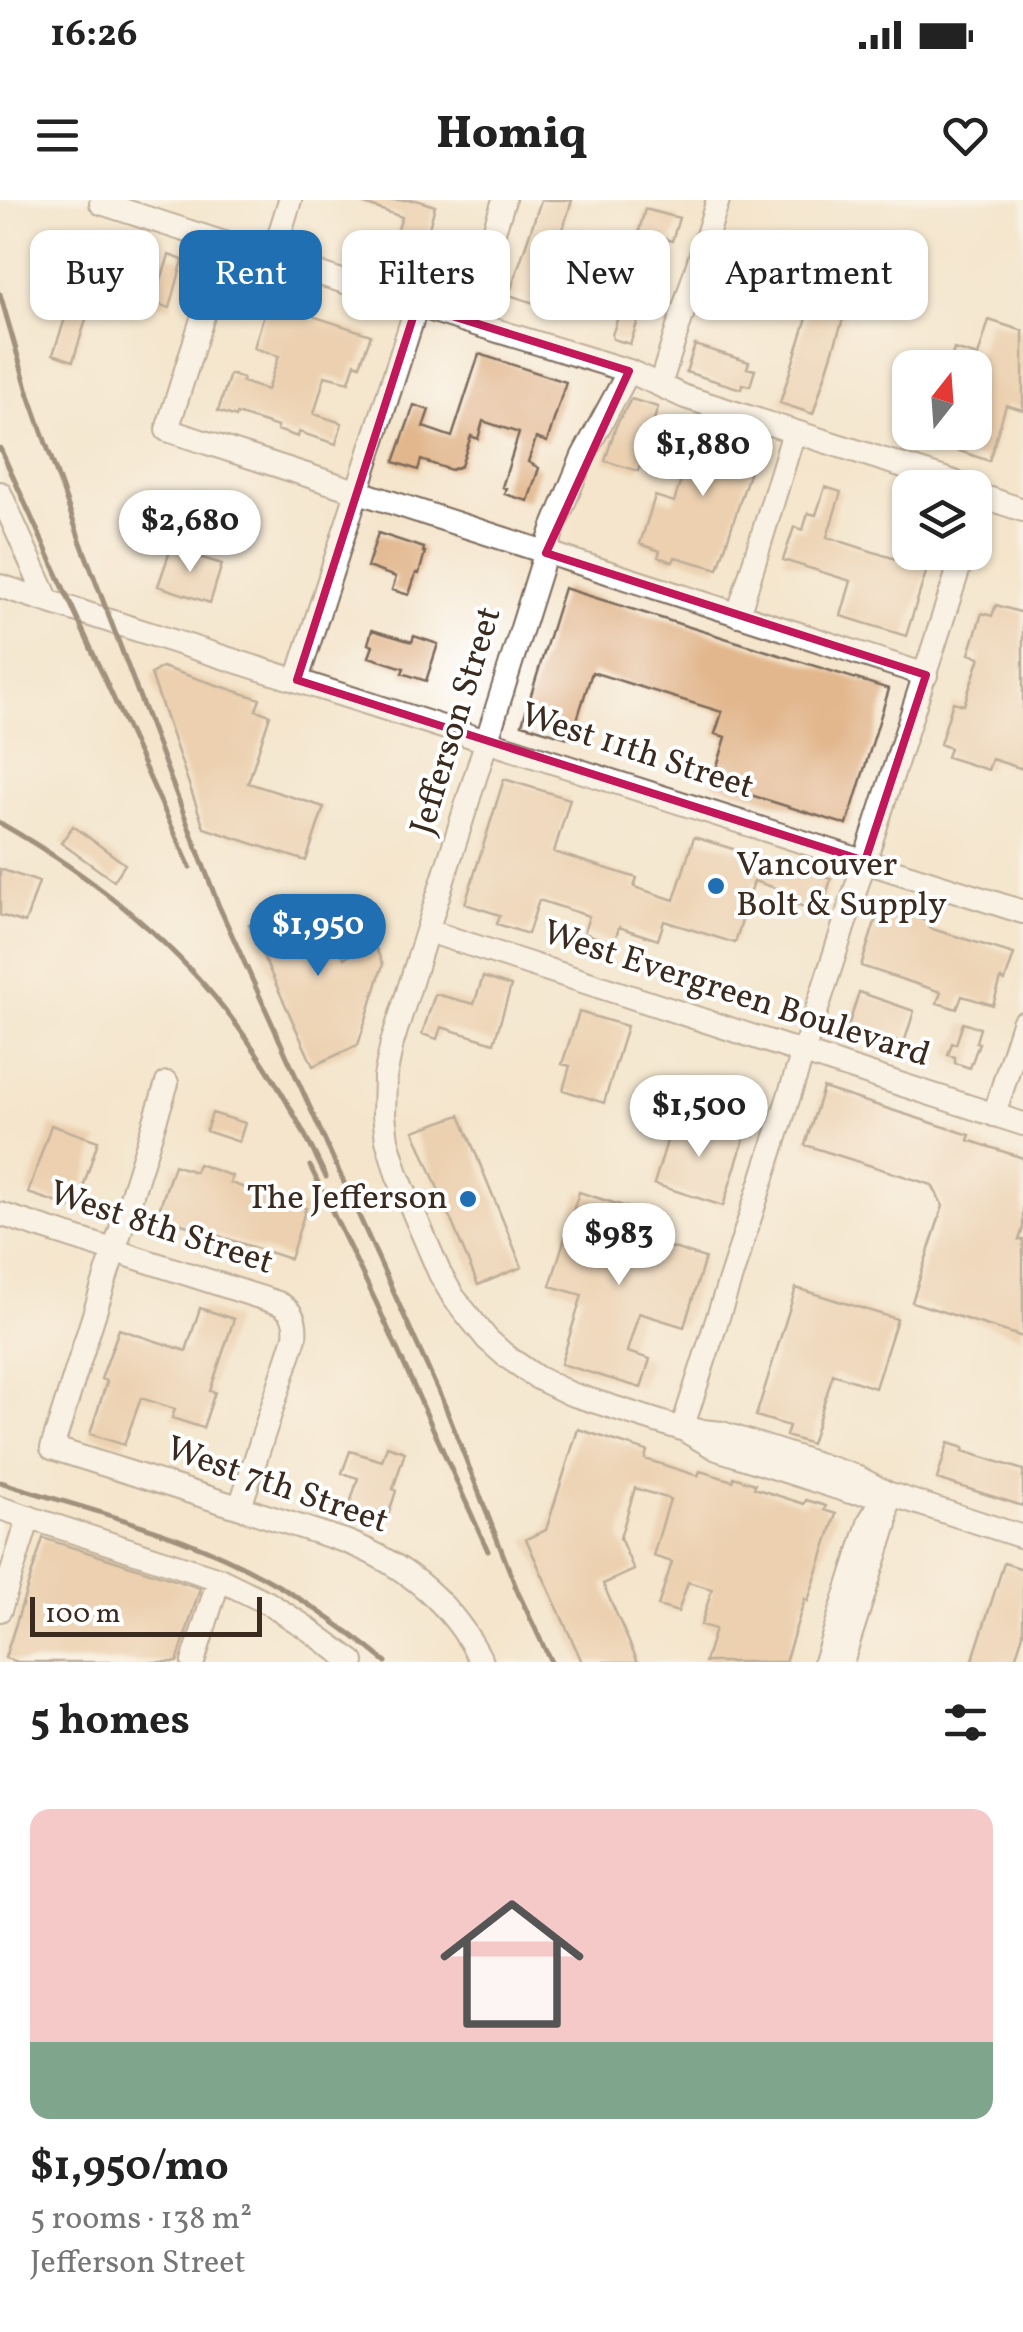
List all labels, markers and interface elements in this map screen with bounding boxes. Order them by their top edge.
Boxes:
text: 16:26 [50,9,138,62]
text: Homiq [436,104,587,167]
icon: menu [30,108,85,163]
icon: heart [938,108,993,163]
chip: Buy [30,230,159,320]
chip: Rent [179,230,322,320]
chip: Filters [342,230,510,320]
chip: New [530,230,670,320]
chip: Apartment [690,230,928,320]
north arrow [892,350,992,450]
map controls [892,350,992,570]
pin: $1,880 [622,414,784,499]
text: $1,880 [656,424,750,468]
button: layers [892,470,992,570]
pin: $2,680 [109,490,271,575]
text: $2,680 [141,500,239,544]
street label: Jefferson Street [400,601,514,841]
street label: West 11th Street [514,692,760,812]
place label: Vancouver Bolt & Supply [736,842,947,930]
marker: Vancouver Bolt & Supply [705,875,727,897]
pin: $1,950 [237,894,399,979]
text: $1,950 [272,904,364,948]
street label: West Evergreen Boulevard [536,910,936,1080]
pin: $1,500 [618,1075,780,1160]
text: $1,500 [652,1085,746,1129]
street label: West 8th Street [43,1170,279,1288]
place label: The Jefferson [247,1175,448,1223]
marker: The Jefferson [457,1188,479,1210]
pin: $983 [560,1203,678,1288]
text: $983 [584,1213,654,1257]
street label: West 7th Street [159,1426,395,1546]
scale bar [30,1592,262,1636]
text: 100 m [45,1595,120,1634]
text: 5 homes [30,1693,190,1752]
icon: filters [938,1695,993,1750]
icon: home [422,1874,602,2054]
text: $1,950/mo [30,2139,229,2198]
text: 5 rooms · 138 m² [30,2198,252,2242]
text: Jefferson Street [30,2242,246,2286]

